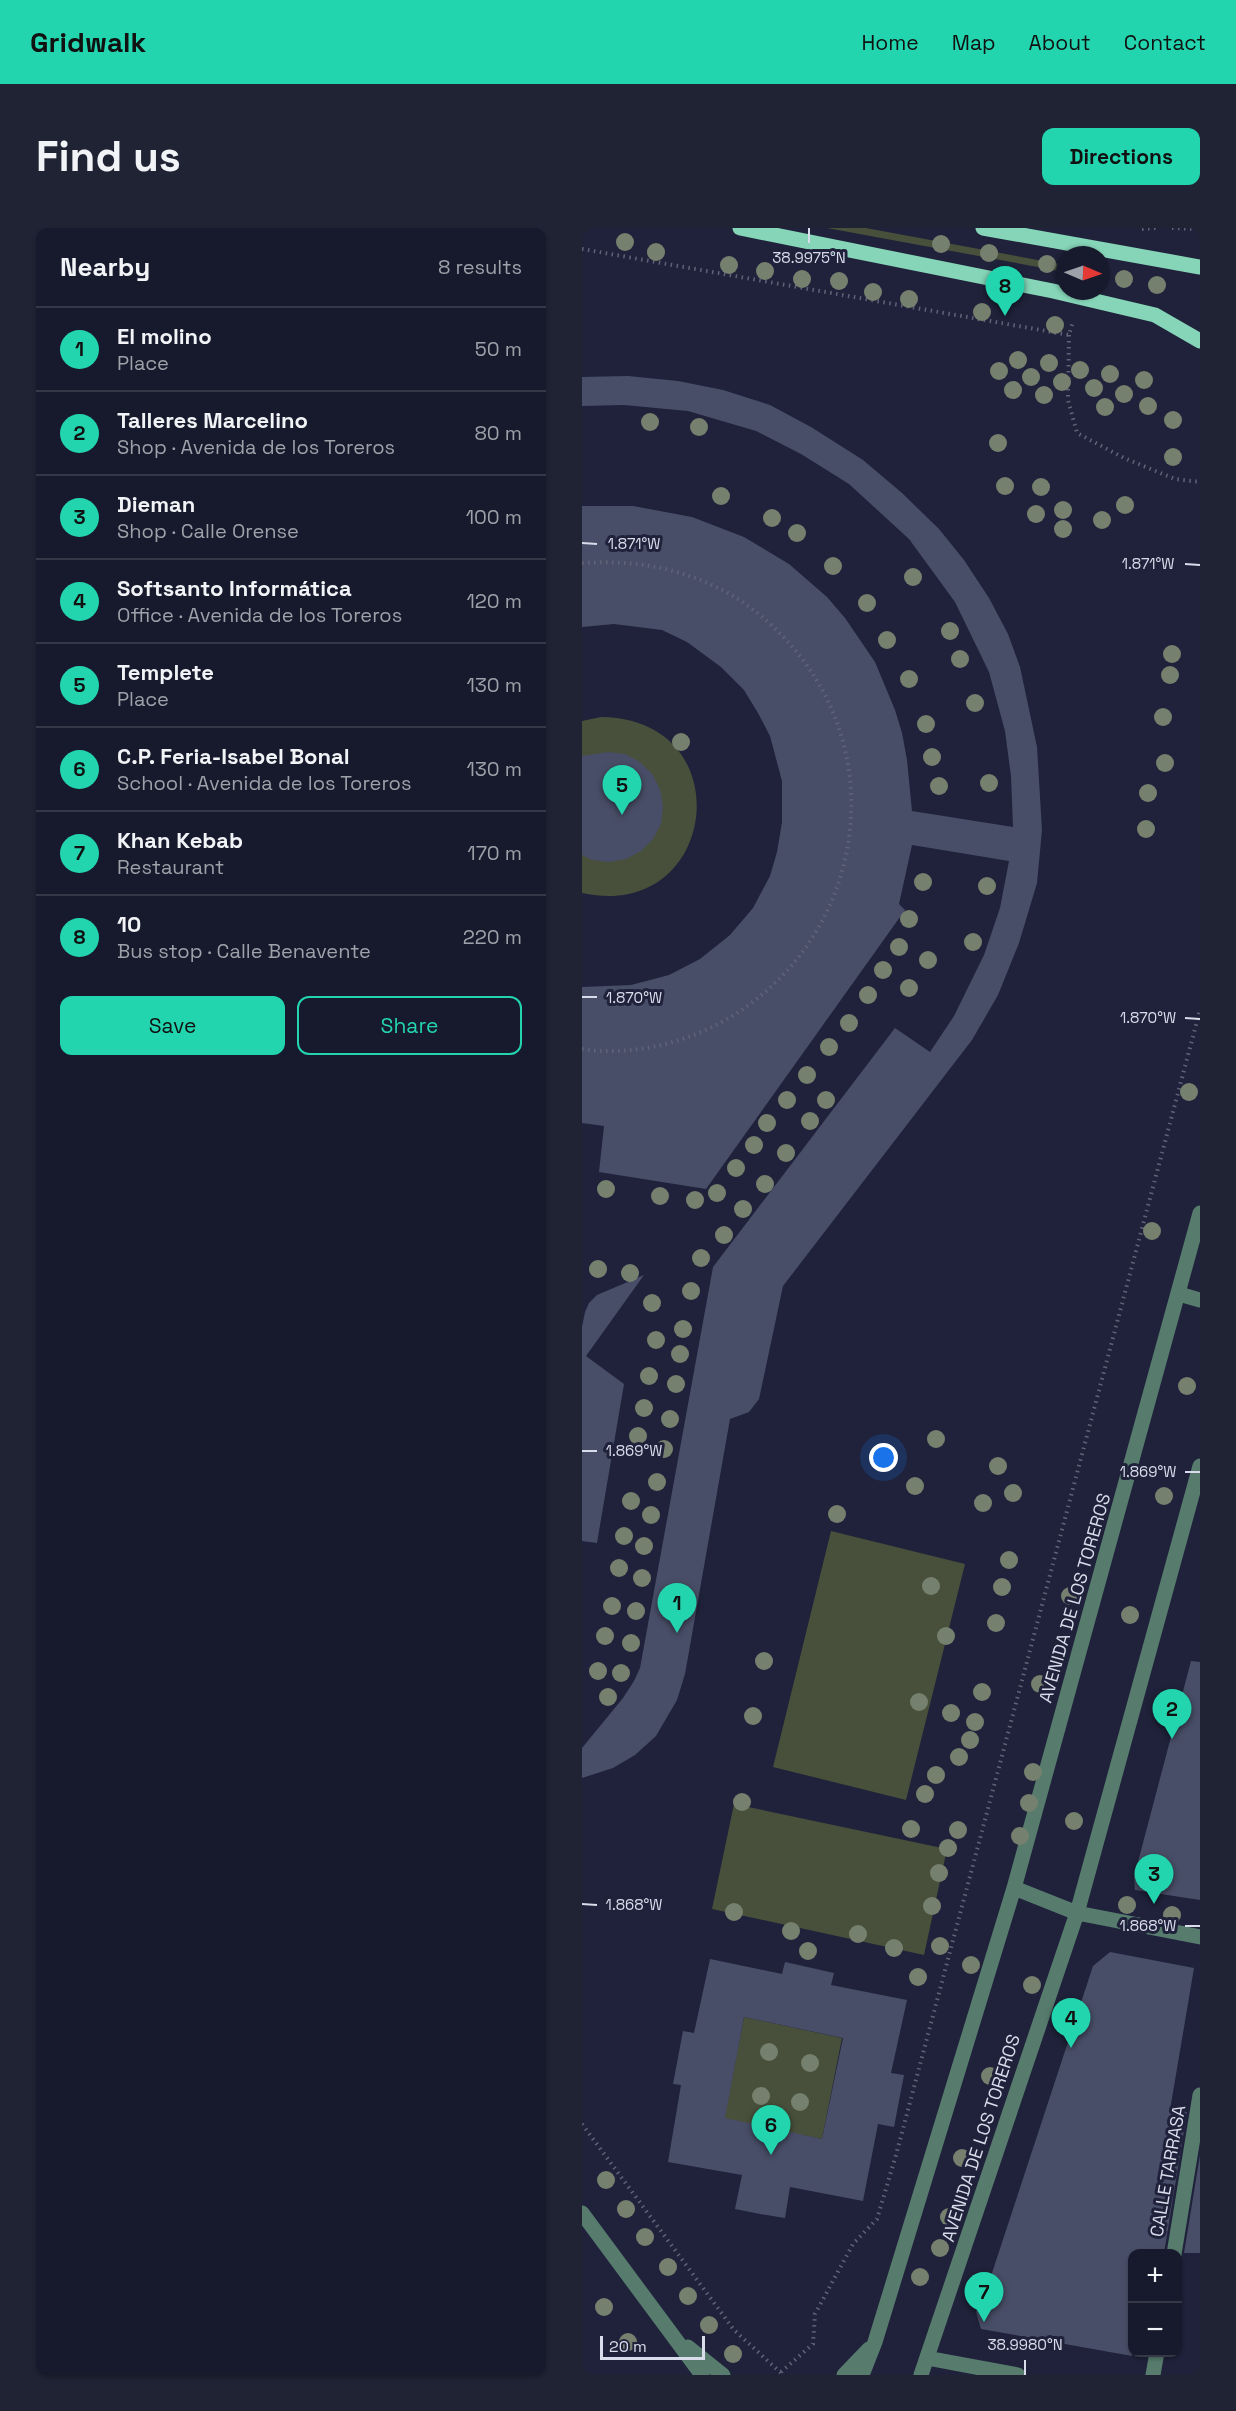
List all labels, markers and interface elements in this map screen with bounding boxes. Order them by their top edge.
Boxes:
text: Gridwalk [30,24,146,60]
text: Home [861,29,919,56]
text: Map [952,29,996,56]
text: About [1029,29,1091,56]
text: Contact [1124,29,1206,56]
button: Directions [1042,128,1200,185]
text: Find us [36,130,181,183]
north arrow [1056,246,1110,300]
text: 38.9975°N [772,248,846,267]
text: Nearby [60,250,150,284]
text: 8 results [438,254,522,280]
pin: 8 [986,266,1024,316]
text: El molino [117,322,212,350]
text: 1 [75,336,84,362]
text: 50 m [475,336,522,362]
text: Place [117,350,169,376]
text: Talleres Marcelino [117,406,308,434]
text: 2 [74,420,85,446]
text: 80 m [474,420,522,446]
text: Shop · Avenida de los Toreros [117,434,395,460]
text: Dieman [117,490,195,518]
text: 3 [73,504,86,530]
text: 100 m [466,504,522,530]
text: Shop · Calle Orense [117,518,299,544]
text: 1.871°W [608,534,660,553]
text: 1.871°W [1122,554,1174,573]
text: Softsanto Informática [117,574,352,602]
text: 4 [73,588,86,614]
text: 120 m [466,588,522,614]
text: Office · Avenida de los Toreros [117,602,402,628]
text: Templete [117,658,214,686]
text: 5 [74,672,86,698]
text: 130 m [466,672,522,698]
text: Place [117,686,169,712]
text: C.P. Feria-Isabel Bonal [117,742,350,770]
text: 6 [73,756,86,782]
text: 130 m [466,756,522,782]
pin: 5 [602,766,642,815]
text: School · Avenida de los Toreros [117,770,412,796]
text: Khan Kebab [117,826,243,854]
text: 7 [74,840,85,866]
text: 170 m [467,840,522,866]
text: Restaurant [117,854,224,880]
text: 10 [117,910,141,938]
text: 8 [74,924,86,950]
text: 220 m [463,924,522,950]
text: Bus stop · Calle Benavente [117,938,371,964]
text: 1.870°W [606,988,662,1007]
button: Save [60,996,285,1055]
button: Share [297,996,522,1055]
text: 1.870°W [1120,1008,1176,1027]
text: 1.869°W [606,1441,662,1460]
your location [869,1443,898,1472]
text: 1.869°W [1120,1462,1176,1481]
street label: AVENIDA DE LOS TOREROS [1034,1490,1115,1705]
pin: 1 [658,1584,697,1633]
pin: 2 [1152,1690,1192,1739]
pin: 3 [1134,1854,1174,1904]
text: 1.868°W [606,1895,662,1914]
text: 1.868°W [1120,1916,1176,1935]
pin: 4 [1052,1998,1090,2048]
street label: AVENIDA DE LOS TOREROS [936,2031,1025,2245]
street label: CALLE TARRASA [1145,2103,1190,2239]
pin: 6 [752,2106,790,2155]
map controls [1128,2249,1182,2357]
button: + [1128,2249,1182,2303]
pin: 7 [964,2272,1004,2322]
button: − [1128,2303,1182,2357]
scale bar [600,2333,705,2360]
text: 38.9980°N [987,2335,1063,2354]
text: 20 m [609,2336,647,2357]

